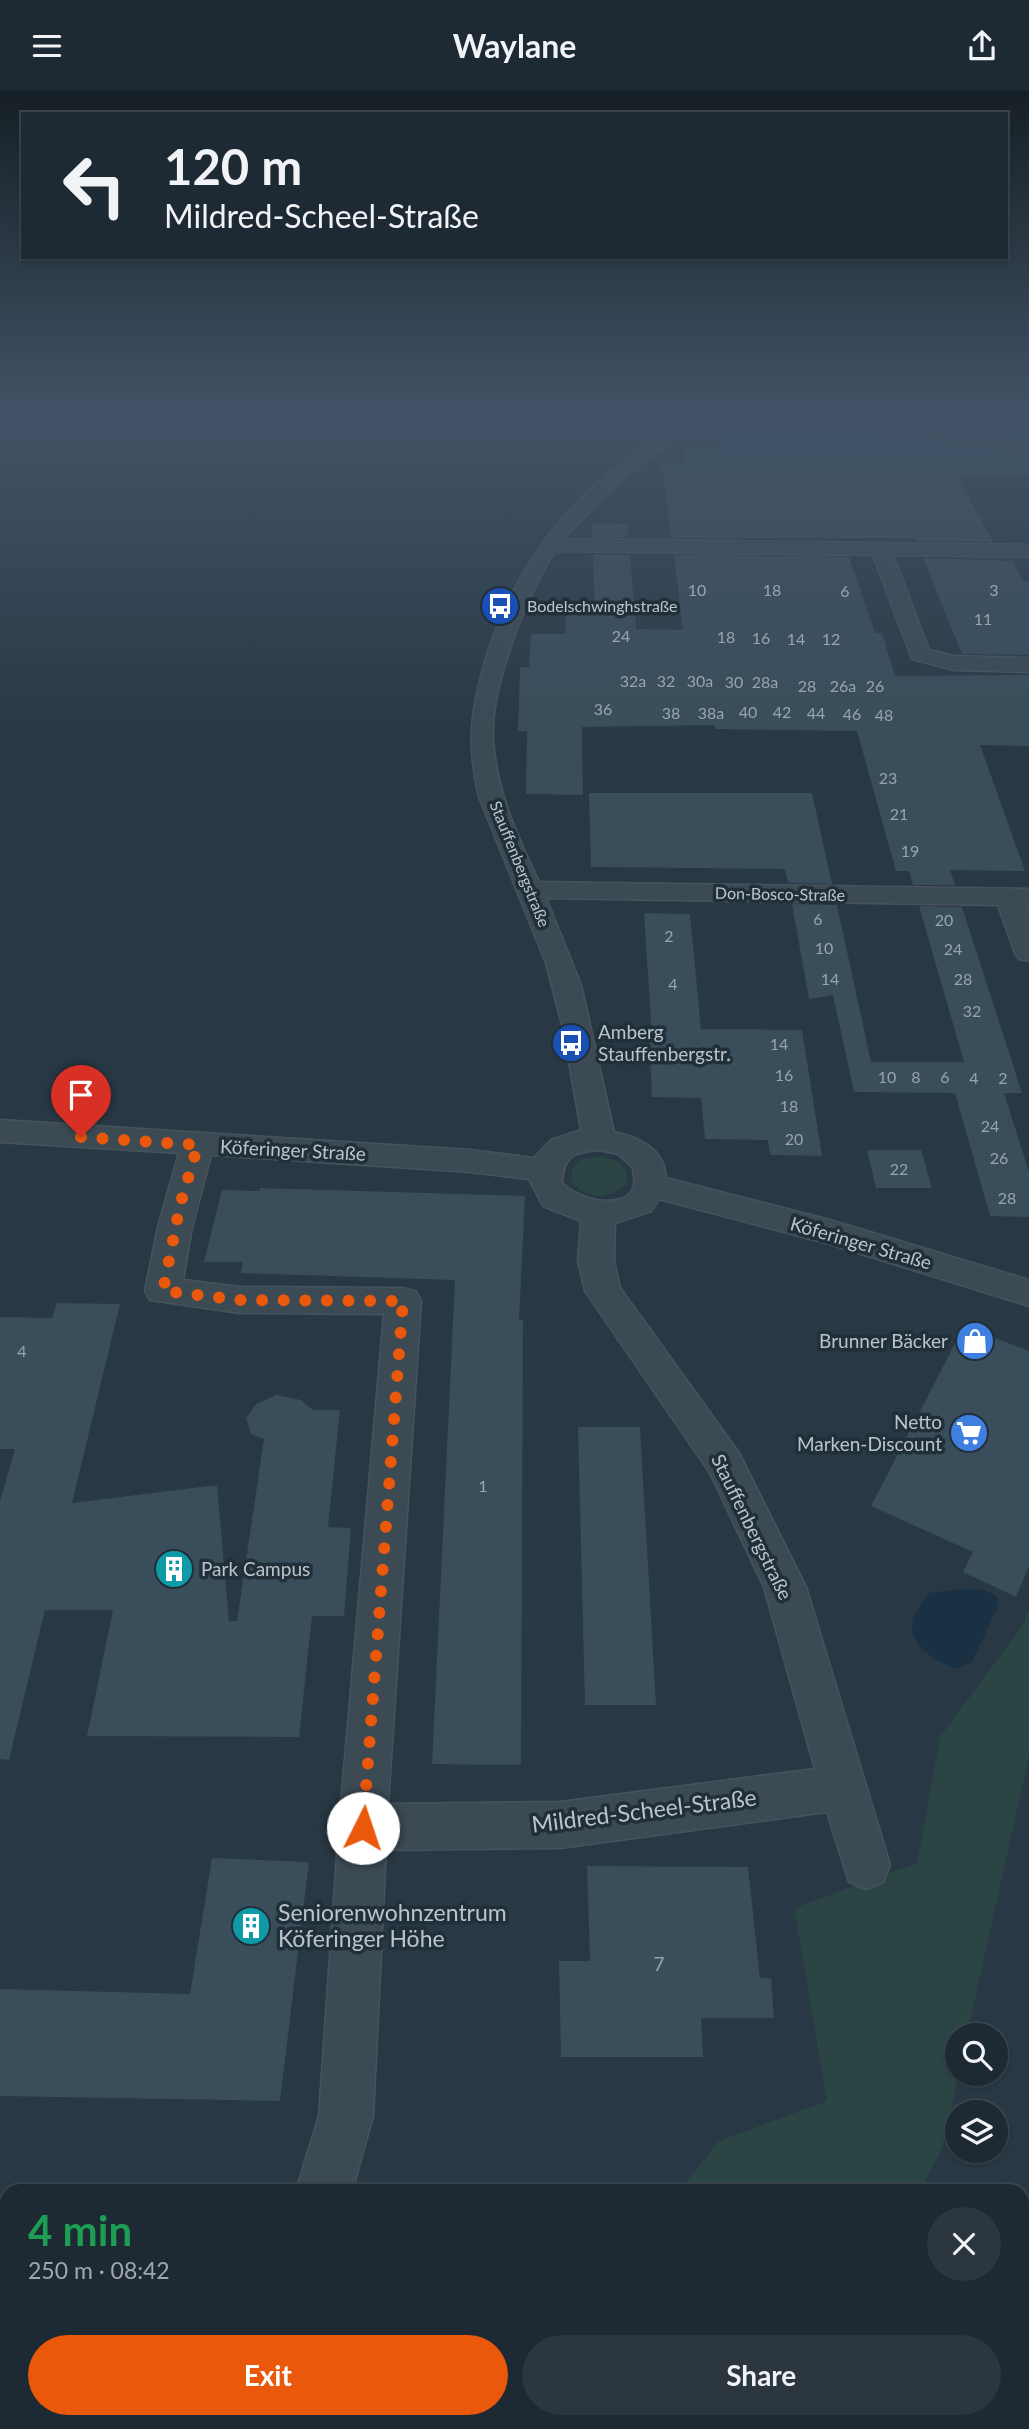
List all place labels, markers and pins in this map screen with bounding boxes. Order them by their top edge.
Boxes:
bus stop icon: Bodelschwinghstraße [479,585,521,627]
place label: Bodelschwinghstraße [527,596,678,615]
place label: Amberg Stauffenbergstr. [598,1020,731,1065]
bus stop icon: Amberg Stauffenbergstr. [550,1022,592,1064]
pin [51,1065,111,1137]
shop icon: Brunner Bäcker [954,1320,996,1362]
place label: Brunner Bäcker [819,1329,948,1352]
place label: Netto Marken-Discount [797,1410,942,1455]
supermarket icon: Netto Marken-Discount [948,1412,990,1454]
building icon: Park Campus [153,1548,195,1590]
place label: Park Campus [201,1557,310,1580]
place label: Seniorenwohnzentrum Köferinger Höhe [278,1898,507,1952]
building icon: Seniorenwohnzentrum Köferinger Höhe [230,1905,272,1947]

